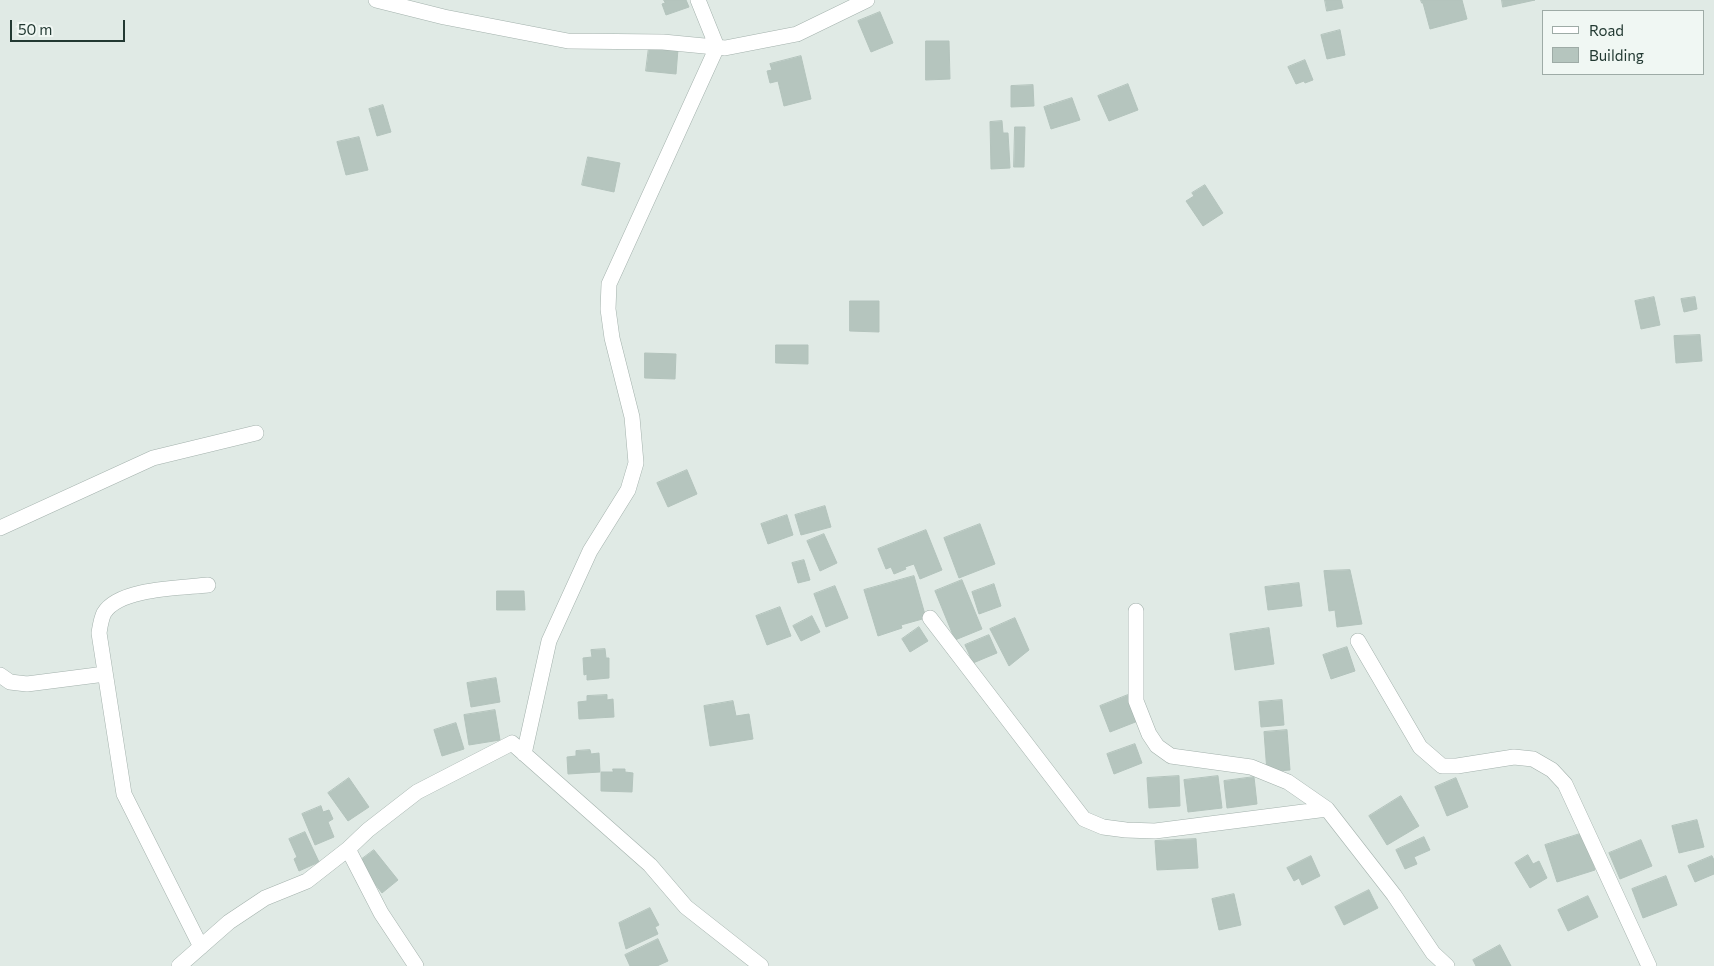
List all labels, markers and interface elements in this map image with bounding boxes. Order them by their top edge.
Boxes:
scale bar [12,10,128,42]
legend [1542,10,1704,75]
text: 50 m [18,20,52,38]
text: Road [1589,21,1624,39]
text: Building [1589,46,1644,64]

